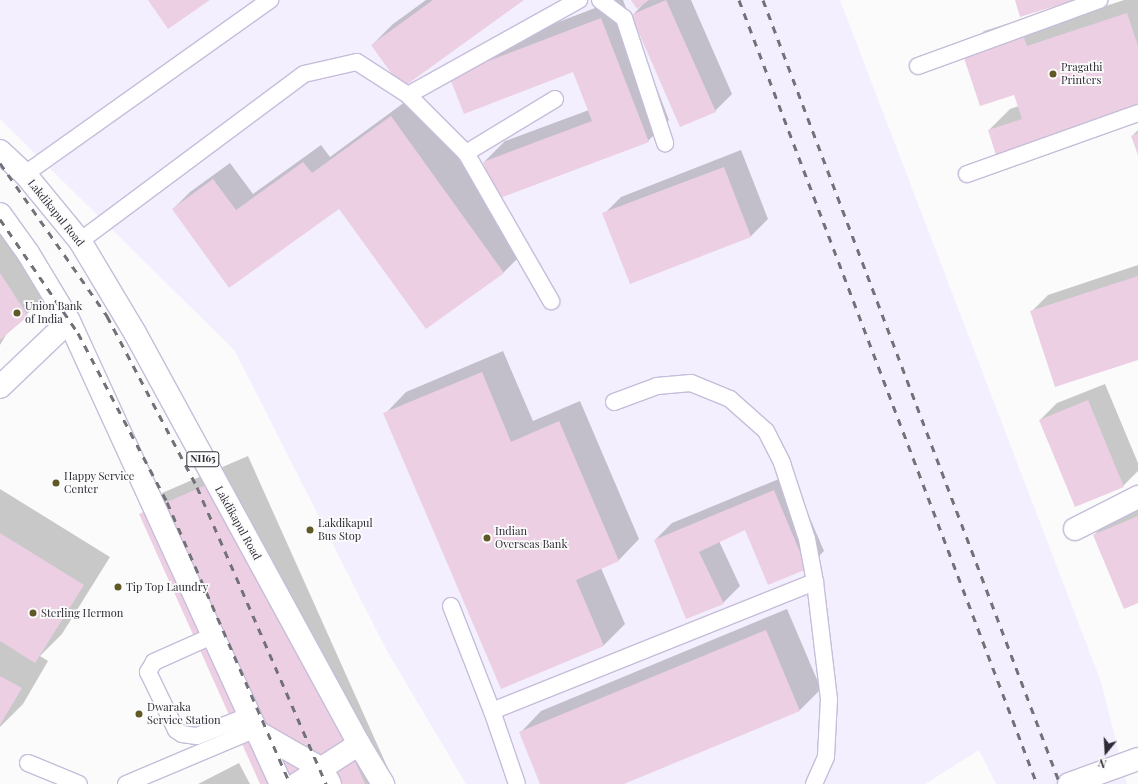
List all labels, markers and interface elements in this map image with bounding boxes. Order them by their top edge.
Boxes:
place label: Pragathi Printers [1061,61,1103,87]
marker: Pragathi Printers [1048,69,1058,79]
street label: Lakdikapul Road [25,177,87,249]
place label: Union Bank of India [25,300,82,326]
marker: Union Bank of India [12,308,22,318]
road number: NH65 [186,451,220,467]
place label: Happy Service Center [64,470,135,496]
marker: Happy Service Center [51,478,61,488]
street label: Lakdikapul Road [212,484,264,562]
place label: Lakdikapul Bus Stop [318,517,373,543]
marker: Lakdikapul Bus Stop [305,525,315,535]
place label: Indian Overseas Bank [495,525,567,551]
marker: Indian Overseas Bank [482,533,492,543]
place label: Tip Top Laundry [126,580,208,594]
marker: Tip Top Laundry [113,582,123,592]
place label: Sterling Hermon [41,606,123,620]
marker: Sterling Hermon [28,608,38,618]
place label: Dwaraka Service Station [147,701,221,727]
marker: Dwaraka Service Station [134,709,144,719]
north arrow [1086,732,1126,772]
text: N [1096,756,1108,772]

